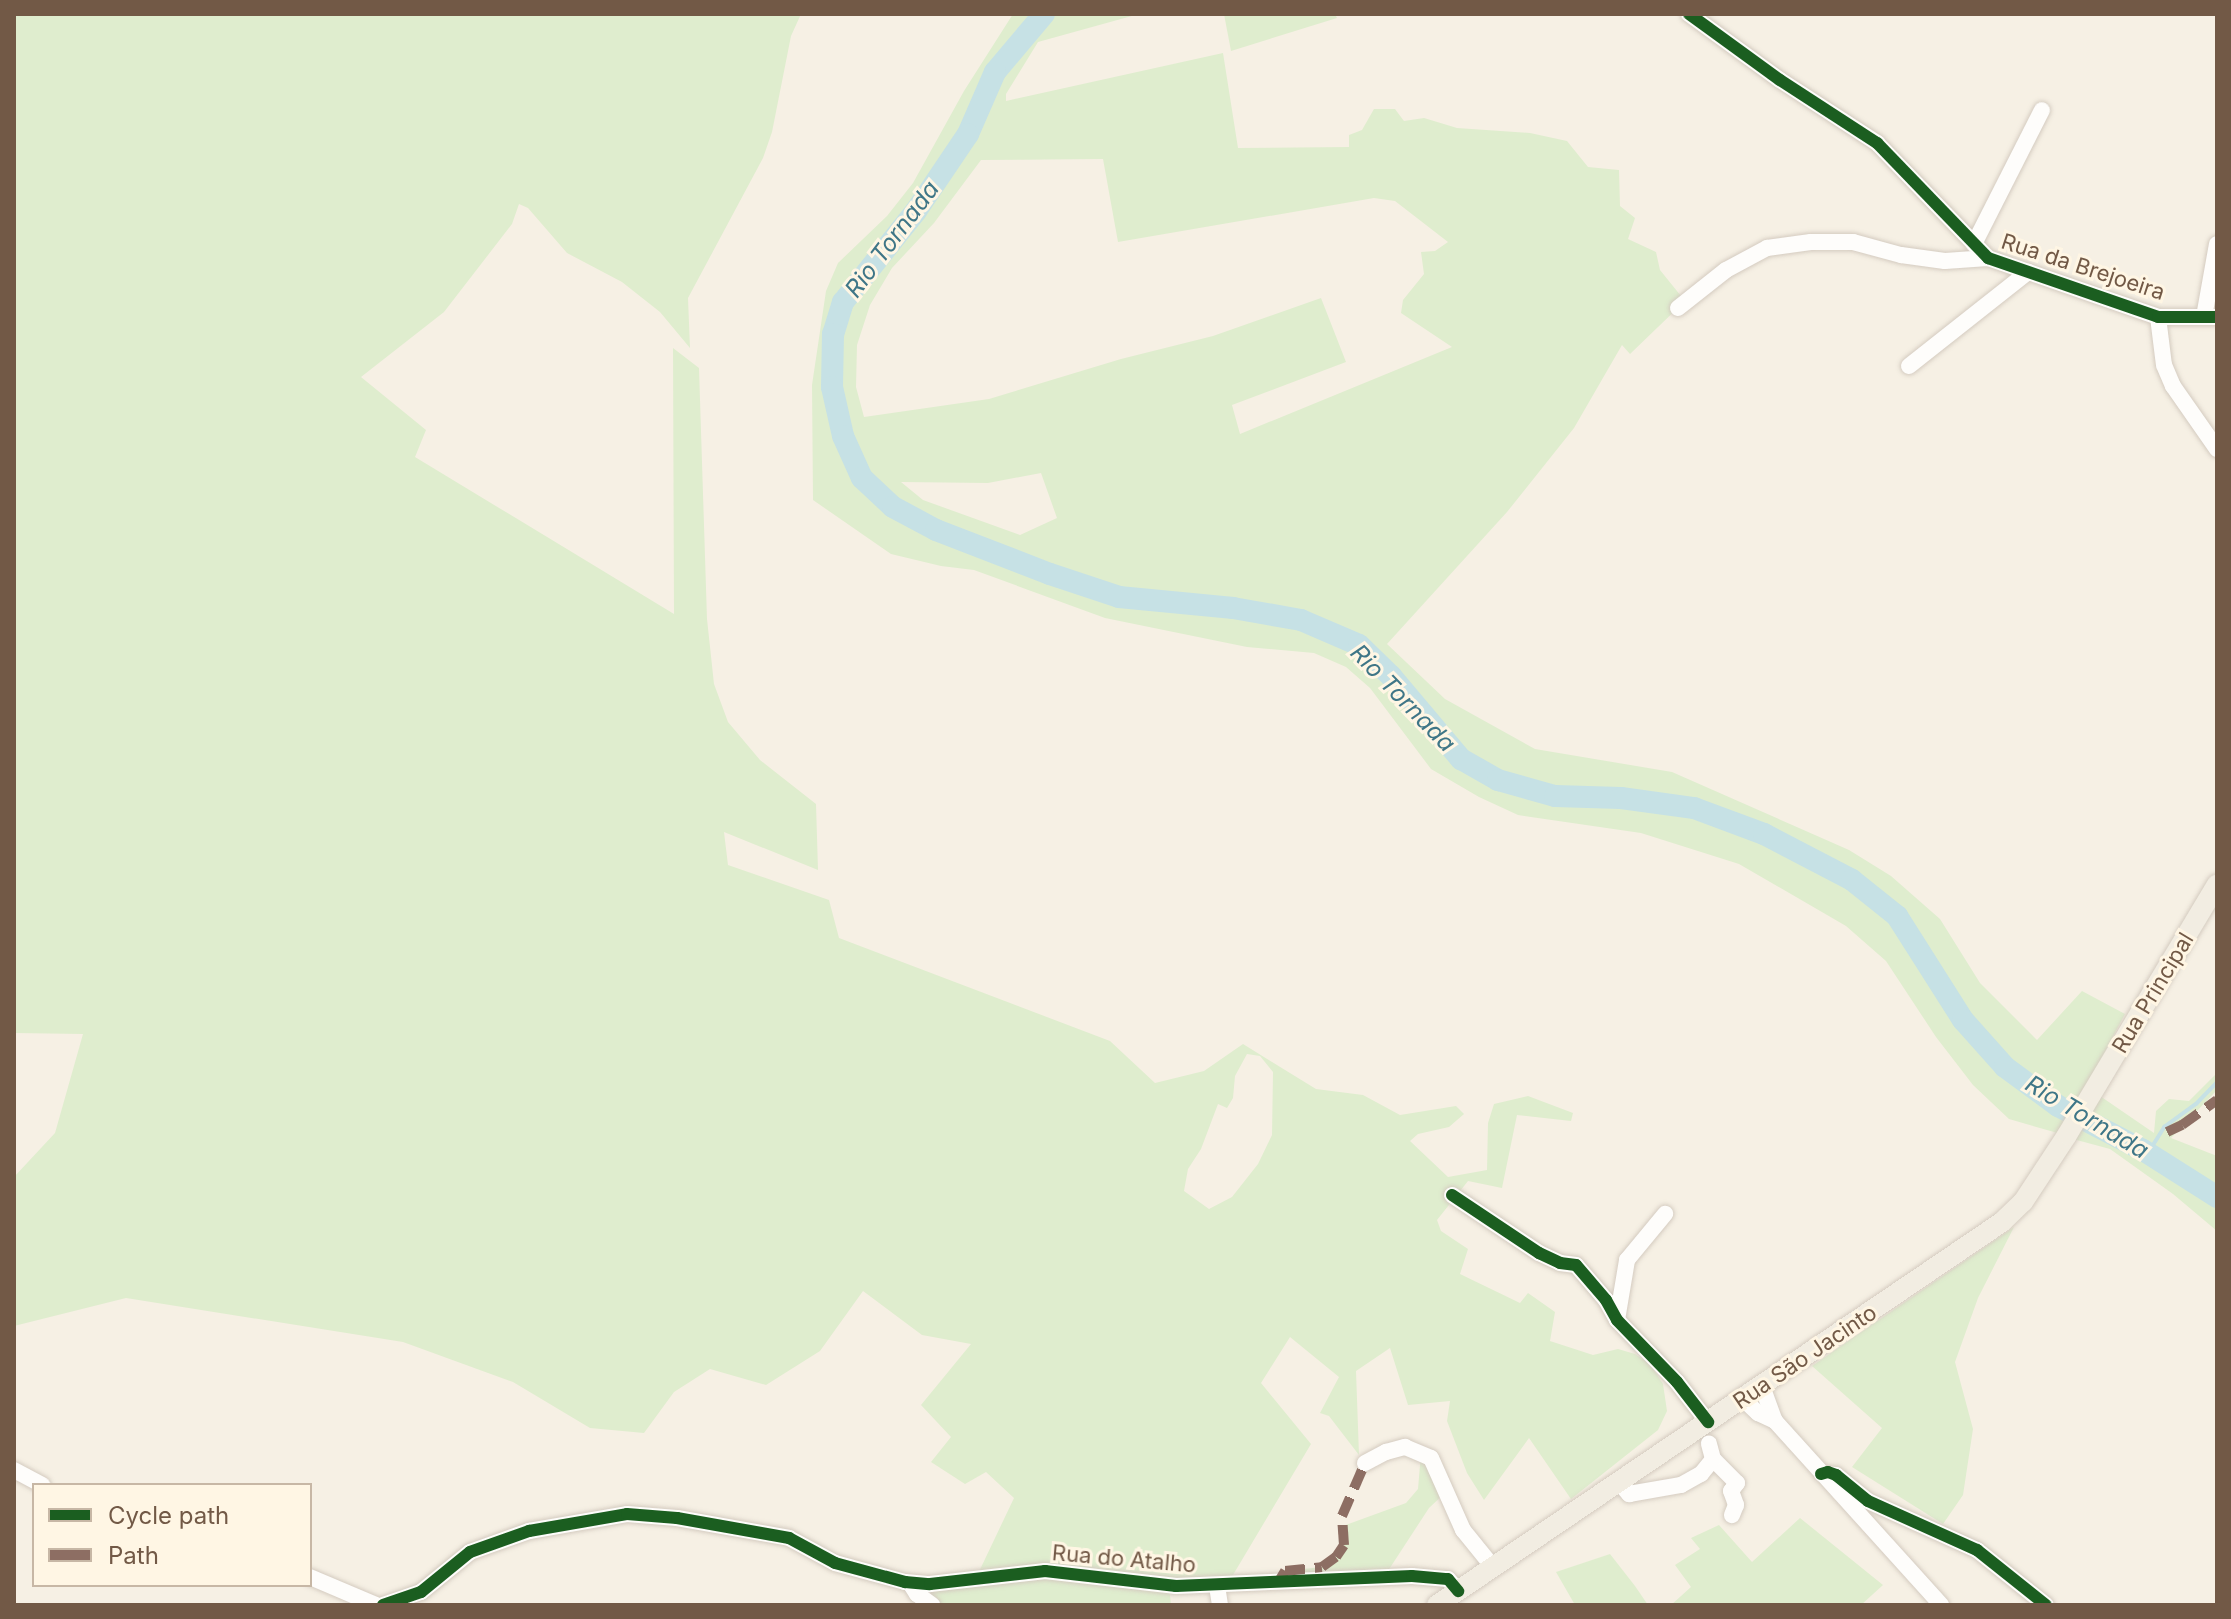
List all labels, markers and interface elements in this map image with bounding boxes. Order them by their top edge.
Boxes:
water label: Rio Tornada [839,175,945,303]
street label: Rua da Brejoeira [1998,228,2168,306]
water label: Rio Tornada [1345,638,1461,758]
street label: Rua Principal [2107,928,2199,1058]
water label: Rio Tornada [2020,1069,2154,1165]
street label: Rua São Jacinto [1728,1299,1882,1415]
legend [32,1483,312,1587]
text: Cycle path [108,1501,229,1530]
street label: Rua do Atalho [1051,1540,1197,1578]
text: Path [108,1541,159,1570]

